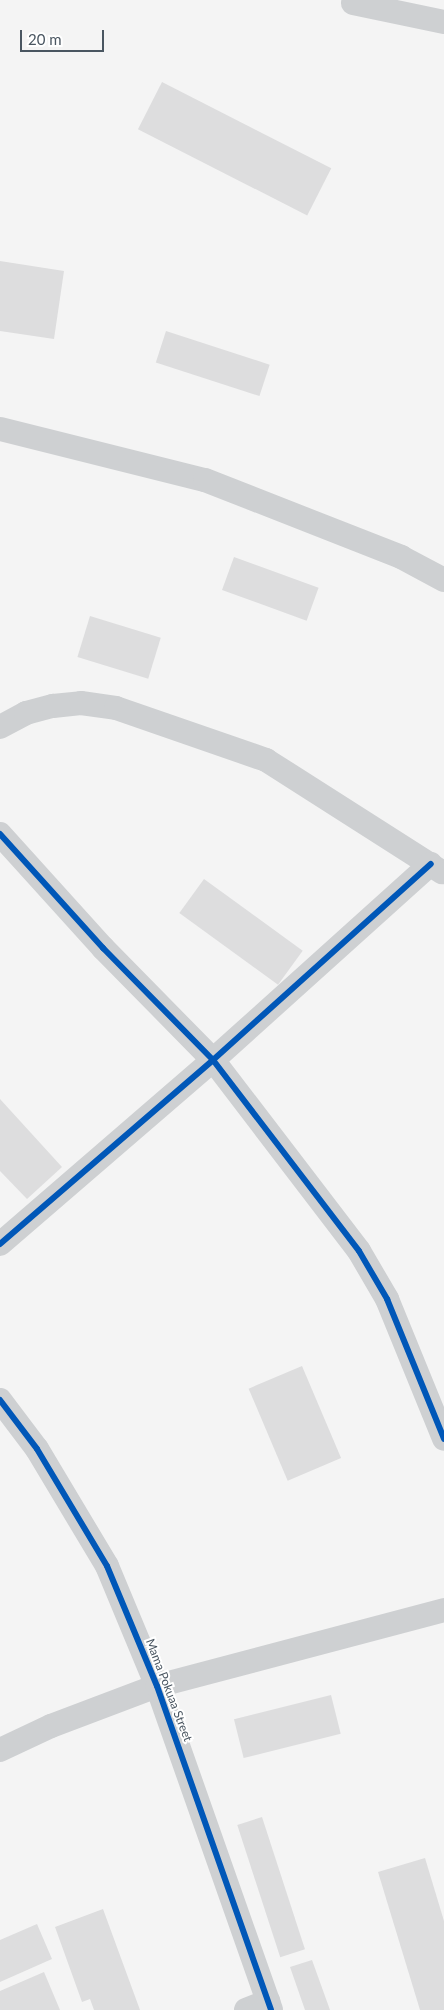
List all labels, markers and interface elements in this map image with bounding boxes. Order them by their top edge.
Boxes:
scale bar [22,20,106,52]
text: 20 m [28,30,62,48]
street label: Mama Pokuaa Street [143,1637,195,1743]

